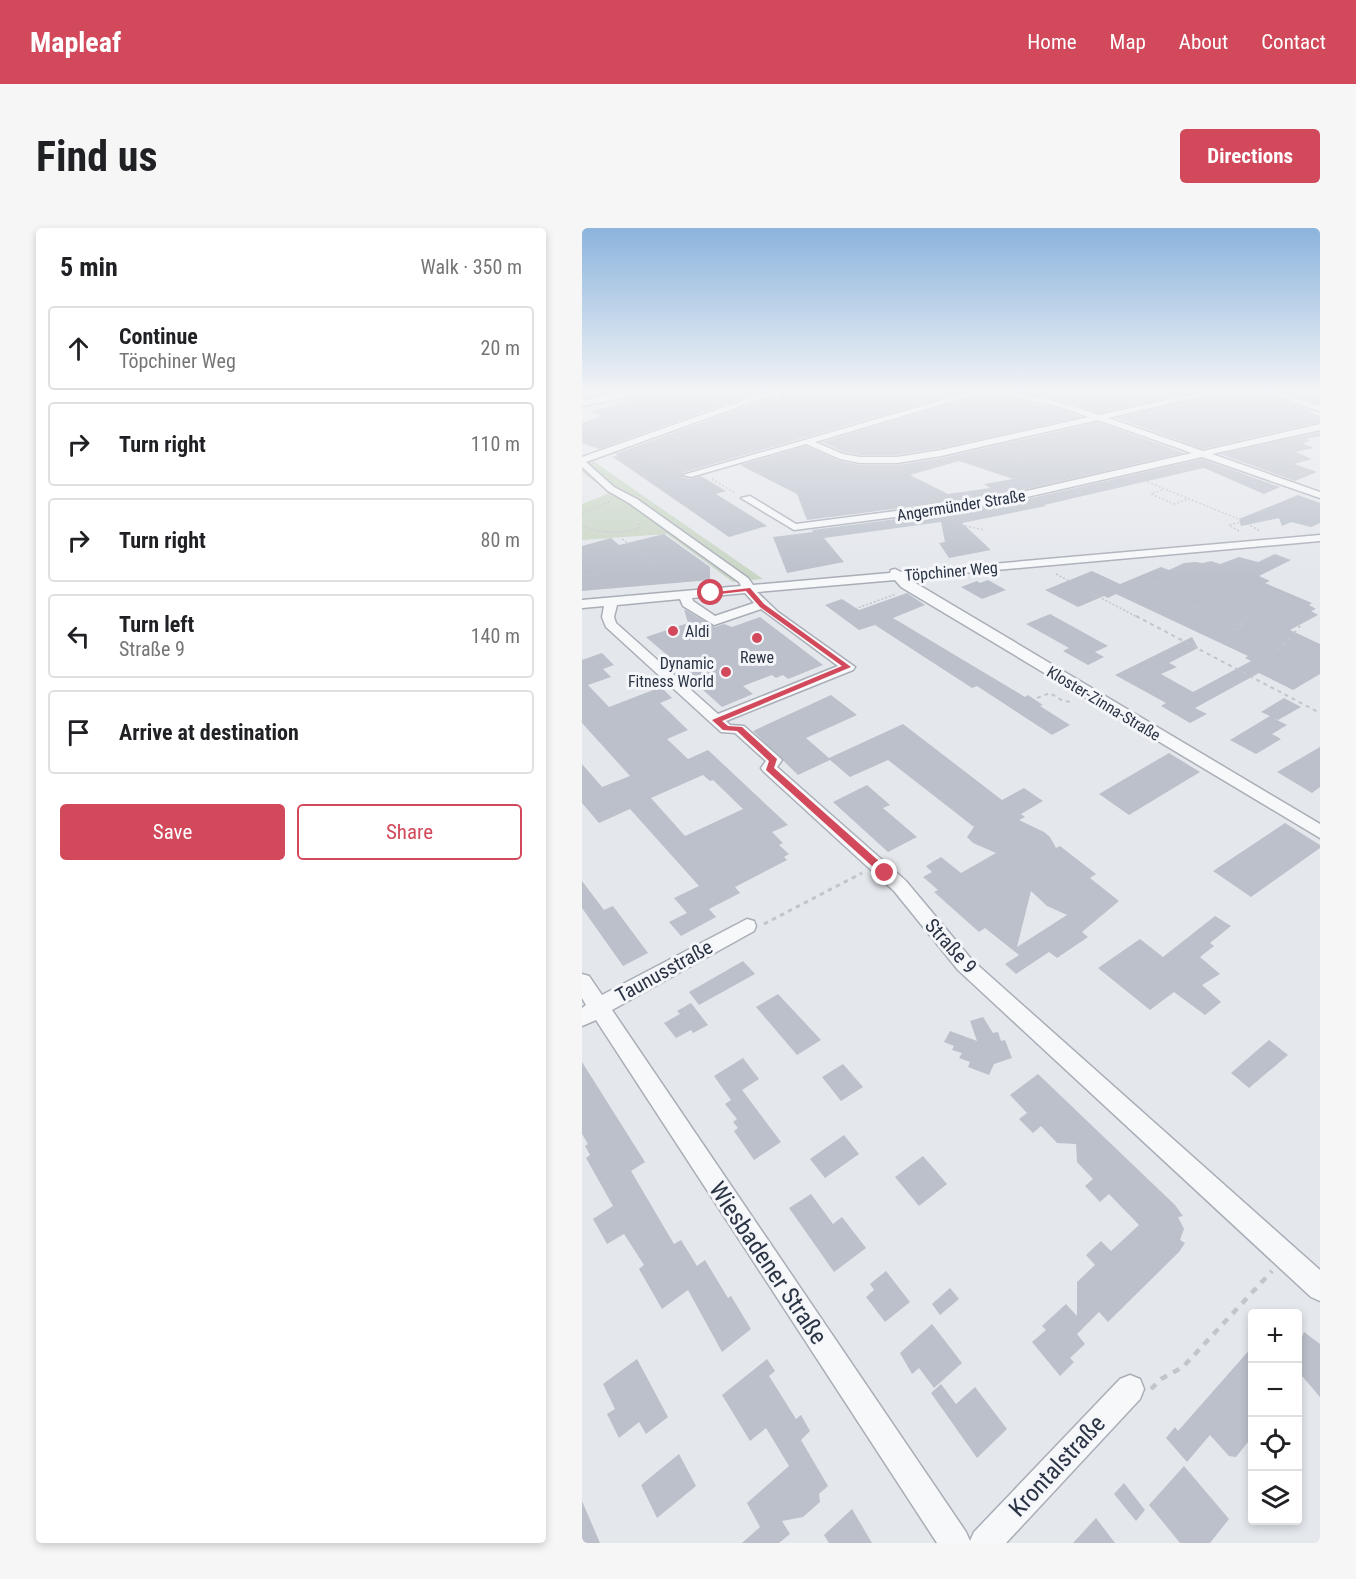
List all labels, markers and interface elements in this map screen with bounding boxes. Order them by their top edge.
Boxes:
text: Mapleaf [30,26,121,59]
text: Home [1027,30,1077,54]
text: Map [1110,30,1146,54]
text: About [1179,30,1228,54]
text: Contact [1261,30,1326,54]
button: Directions [1180,129,1320,183]
text: Find us [36,132,157,181]
text: 5 min [60,252,118,282]
text: Walk · 350 m [421,255,522,279]
text: Continue [119,324,198,349]
icon: ahead [62,332,95,365]
text: 20 m [481,336,520,360]
text: Töpchiner Weg [119,349,236,373]
icon: right [62,428,95,461]
text: Turn right [119,432,206,457]
text: 110 m [471,432,520,456]
street label: Angermünder Straße [895,486,1027,525]
icon: right [62,524,95,557]
text: Turn right [119,528,206,553]
text: 80 m [481,528,520,552]
street label: Töpchiner Weg [904,558,998,585]
route start [697,579,723,605]
text: Turn left [119,612,194,637]
icon: left [62,620,95,653]
place label: Aldi [685,622,710,641]
text: 140 m [471,624,520,648]
marker: Aldi [666,624,680,638]
marker: Rewe [750,631,764,645]
text: Straße 9 [119,637,185,661]
place label: Rewe [740,648,774,667]
place label: Dynamic Fitness World [628,654,714,691]
street label: Kloster-Zinna-Straße [1044,662,1164,745]
marker: Dynamic Fitness World [719,665,733,679]
icon: arrive [62,716,95,749]
text: Arrive at destination [119,720,299,745]
button: Save [60,804,285,860]
button: Share [297,804,522,860]
route end [871,859,897,885]
street label: Straße 9 [920,913,982,979]
street label: Taunusstraße [611,935,717,1007]
street label: Wiesbadener Straße [703,1176,833,1350]
map controls [1248,1309,1302,1525]
button: + [1248,1309,1302,1363]
button: − [1248,1363,1302,1417]
street label: Krontalstraße [1003,1410,1111,1522]
button: locate [1248,1417,1302,1471]
button: layers [1248,1471,1302,1525]

